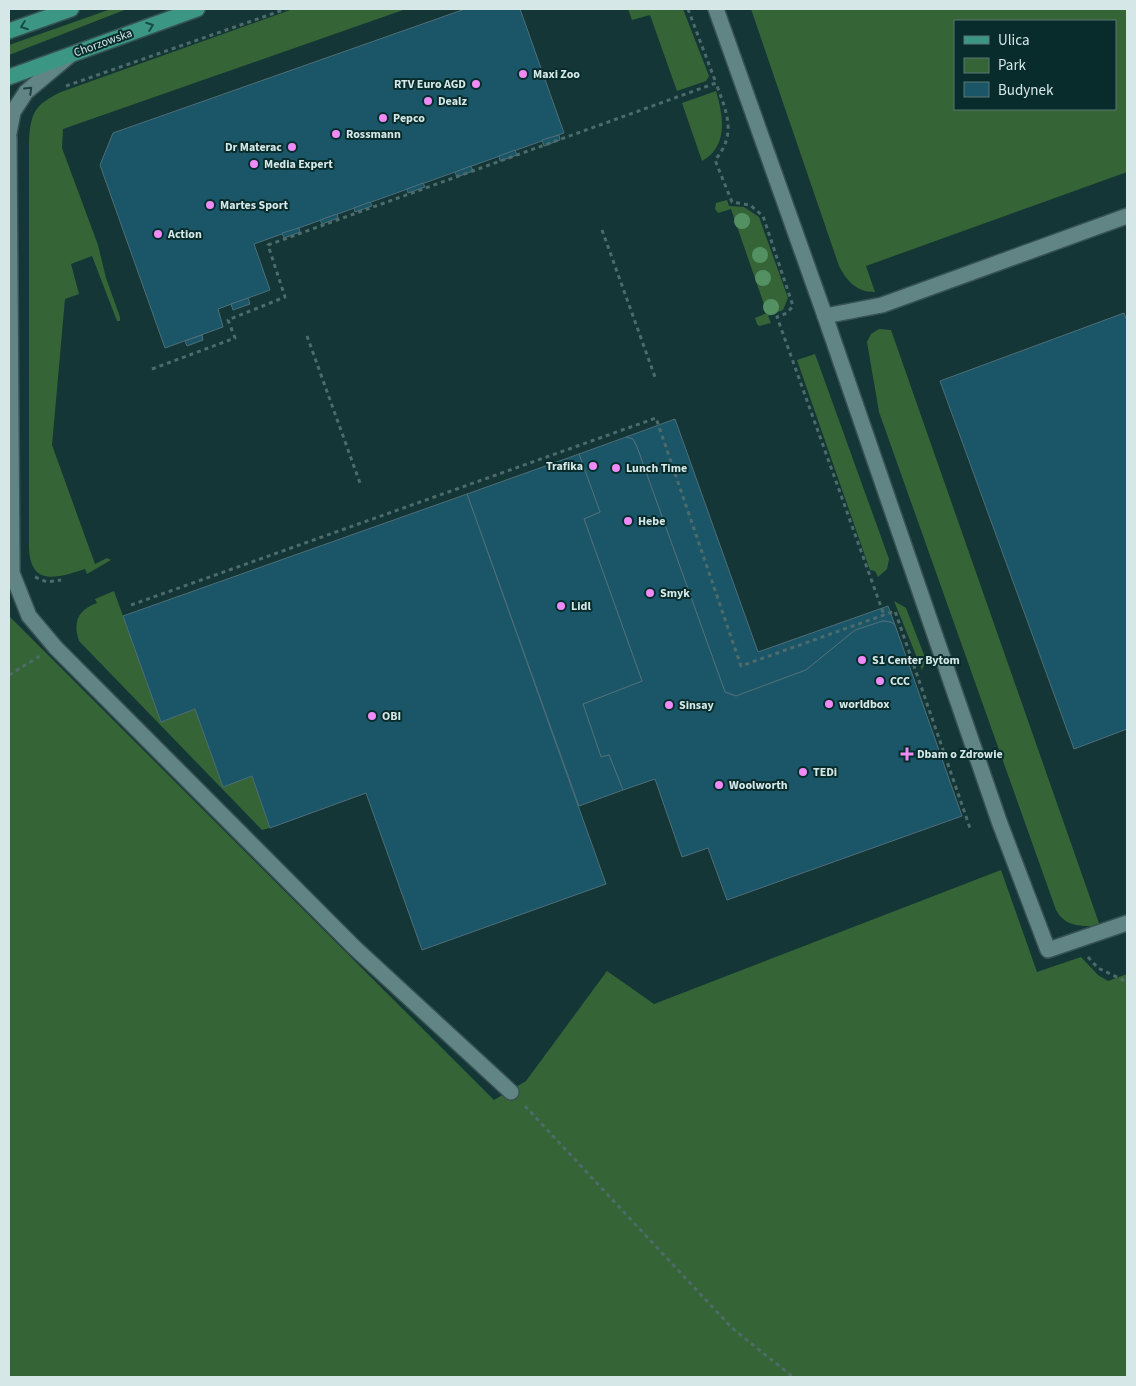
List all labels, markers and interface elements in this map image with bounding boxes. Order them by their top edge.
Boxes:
one-way arrow [20,20,28,30]
legend [954,20,1116,110]
one-way arrow [146,22,154,32]
street label: Chorzowska [71,25,135,61]
text: Ulica [998,30,1029,51]
text: Park [998,55,1027,76]
place label: Maxi Zoo [533,66,580,83]
marker: Maxi Zoo [517,68,529,80]
place label: RTV Euro AGD [394,76,466,93]
marker: RTV Euro AGD [470,78,482,90]
text: Budynek [998,80,1054,101]
one-way arrow [24,87,33,96]
place label: Dealz [438,93,467,110]
marker: Dealz [422,95,434,107]
place label: Pepco [393,110,425,127]
marker: Pepco [377,112,389,124]
place label: Rossmann [346,126,401,143]
marker: Rossmann [330,128,342,140]
place label: Dr Materac [225,139,282,156]
marker: Dr Materac [286,141,298,153]
place label: Media Expert [264,156,333,173]
marker: Media Expert [248,158,260,170]
place label: Martes Sport [220,197,289,214]
marker: Martes Sport [204,199,216,211]
place label: Action [167,226,202,243]
marker: Action [152,228,164,240]
place label: Trafika [546,458,583,475]
marker: Trafika [587,460,599,472]
place label: Lunch Time [626,460,687,477]
marker: Lunch Time [610,462,622,474]
place label: Hebe [638,513,665,530]
marker: Hebe [622,515,634,527]
place label: Smyk [660,585,690,602]
marker: Smyk [644,587,656,599]
place label: Lidl [571,598,591,615]
marker: Lidl [555,600,567,612]
place label: S1 Center Bytom [872,652,960,669]
marker: S1 Center Bytom [856,654,868,666]
place label: CCC [890,673,910,690]
marker: CCC [874,675,886,687]
place label: worldbox [839,696,889,713]
place label: Sinsay [679,697,714,714]
marker: worldbox [823,698,835,710]
marker: Sinsay [663,699,675,711]
place label: OBI [382,708,401,725]
marker: OBI [366,710,378,722]
place label: Dbam o Zdrowie [917,746,1003,763]
marker: Dbam o Zdrowie [901,748,913,760]
place label: TEDi [813,764,837,781]
marker: TEDi [797,766,809,778]
place label: Woolworth [729,777,788,794]
marker: Woolworth [713,779,725,791]

